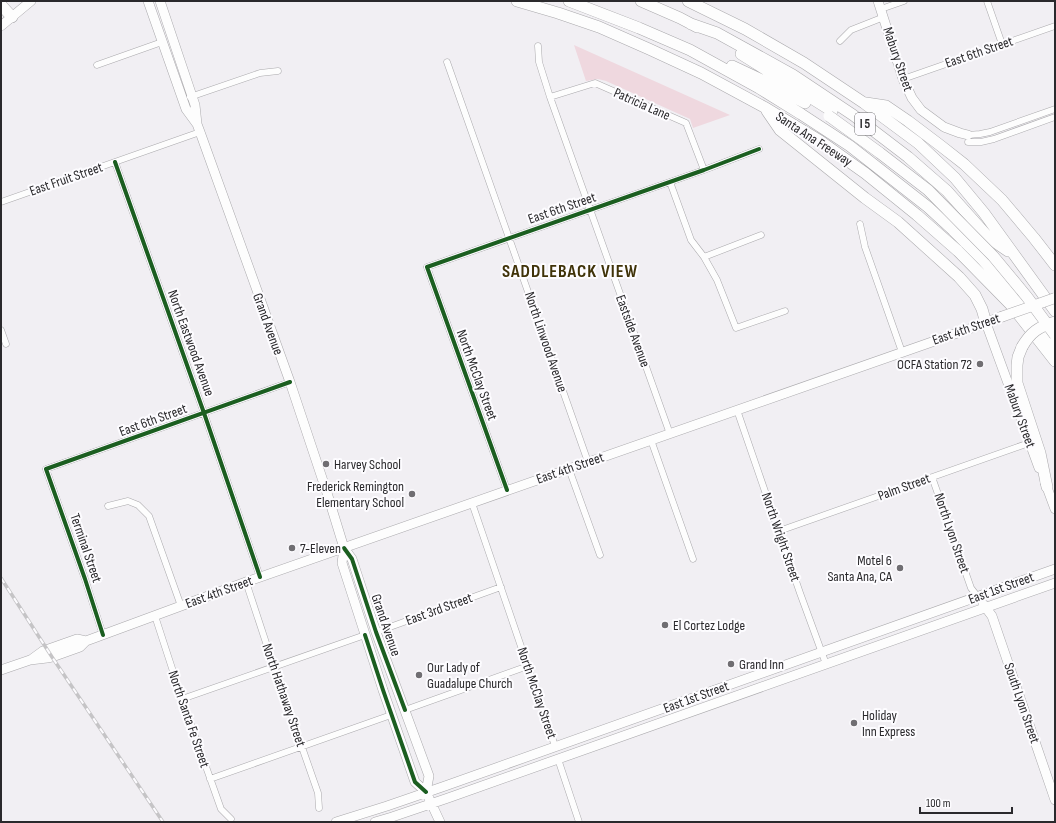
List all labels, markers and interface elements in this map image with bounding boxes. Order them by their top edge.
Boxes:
street label: Mabury Street [879,25,917,93]
street label: East 6th Street [943,32,1015,72]
street label: Patricia Lane [611,84,673,124]
street label: Santa Ana Freeway [773,108,856,170]
road number: I 5 [855,113,875,135]
street label: East Fruit Street [27,159,105,199]
street label: East 6th Street [526,188,598,228]
district label: SADDLEBACK VIEW [502,261,638,282]
street label: North Eastwood Avenue [164,288,218,398]
street label: North Linwood Avenue [521,290,571,394]
street label: Grand Avenue [249,291,287,357]
street label: Eastside Avenue [612,293,654,369]
street label: East 4th Street [930,310,1002,348]
street label: North McClay Street [453,327,501,423]
place label: OCFA Station 72 [897,356,972,373]
marker: OCFA Station 72 [975,359,985,369]
street label: Mabury Street [1001,382,1039,450]
street label: East 6th Street [117,400,189,440]
street label: East 4th Street [534,449,606,487]
place label: Harvey School [334,456,401,473]
marker: Harvey School [321,459,331,469]
street label: Palm Street [875,470,933,504]
place label: Frederick Remington Elementary School [307,478,404,511]
marker: Frederick Remington Elementary School [407,489,417,499]
street label: North Wright Street [758,490,804,584]
street label: North Lyon Street [930,491,974,575]
street label: Terminal Street [66,511,106,585]
place label: 7-Eleven [300,540,341,557]
marker: 7-Eleven [287,543,297,553]
place label: Motel 6 Santa Ana, CA [827,552,893,585]
marker: Motel 6 Santa Ana, CA [895,563,905,573]
street label: East 1st Street [966,568,1036,608]
street label: East 4th Street [183,572,255,612]
street label: East 3rd Street [403,589,475,629]
street label: Grand Avenue [367,592,405,658]
place label: El Cortez Lodge [673,617,745,634]
marker: El Cortez Lodge [660,620,670,630]
street label: North Hathaway Street [258,641,310,749]
street label: North McClay Street [513,645,561,741]
place label: Grand Inn [739,656,784,673]
place label: Our Lady of Guadalupe Church [427,659,513,692]
marker: Grand Inn [726,659,736,669]
street label: South Lyon Street [1000,661,1044,745]
street label: North Santa Fe Street [164,668,214,770]
marker: Our Lady of Guadalupe Church [414,670,424,680]
street label: East 1st Street [661,677,731,717]
place label: Holiday Inn Express [862,707,915,740]
marker: Holiday Inn Express [849,718,859,728]
scale bar [920,789,1012,815]
text: 100 m [926,796,951,811]

